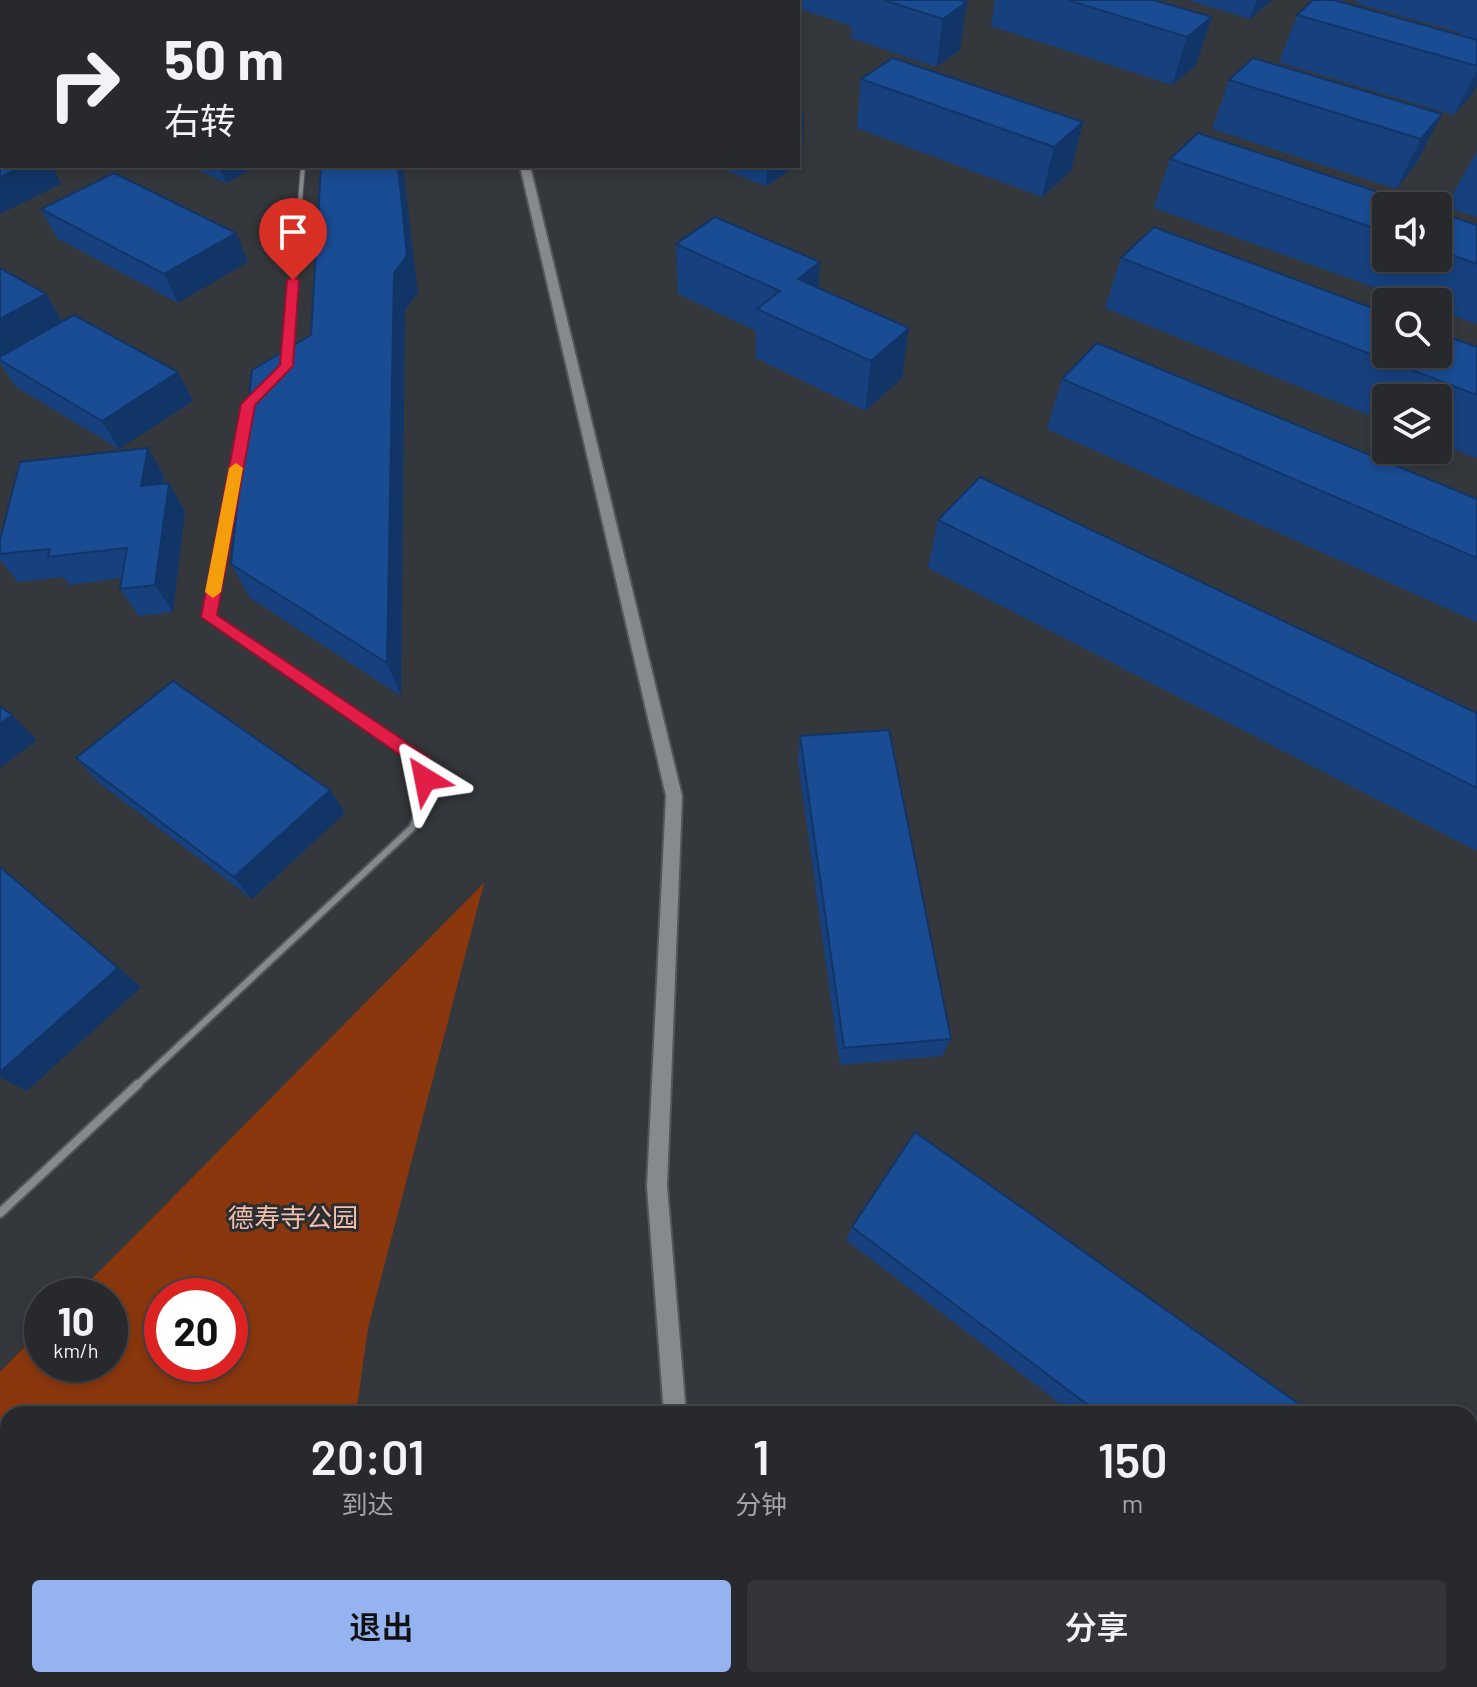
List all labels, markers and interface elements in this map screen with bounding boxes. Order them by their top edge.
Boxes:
text: 50 m [164,24,284,91]
icon: right [32,32,136,136]
text: 右转 [164,98,236,141]
map controls [1372,192,1452,464]
button: sound [1372,192,1452,272]
pin [259,198,327,280]
icon: arrive [271,210,315,254]
button: search [1372,288,1452,368]
button: layers [1372,384,1452,464]
position arrow [383,737,467,821]
park label: 德寿寺公园 [228,1201,358,1232]
speed limit sign: 20 [144,1278,248,1382]
text: 10 [58,1296,94,1344]
text: km/h [53,1338,99,1362]
text: 20:01 [311,1427,425,1485]
text: 1 [753,1427,770,1485]
text: 150 [1098,1430,1167,1488]
text: m [1122,1487,1143,1518]
text: 到达 [342,1488,394,1519]
text: 分钟 [735,1488,787,1519]
button: 退出 [32,1580,731,1672]
button: 分享 [747,1580,1446,1672]

